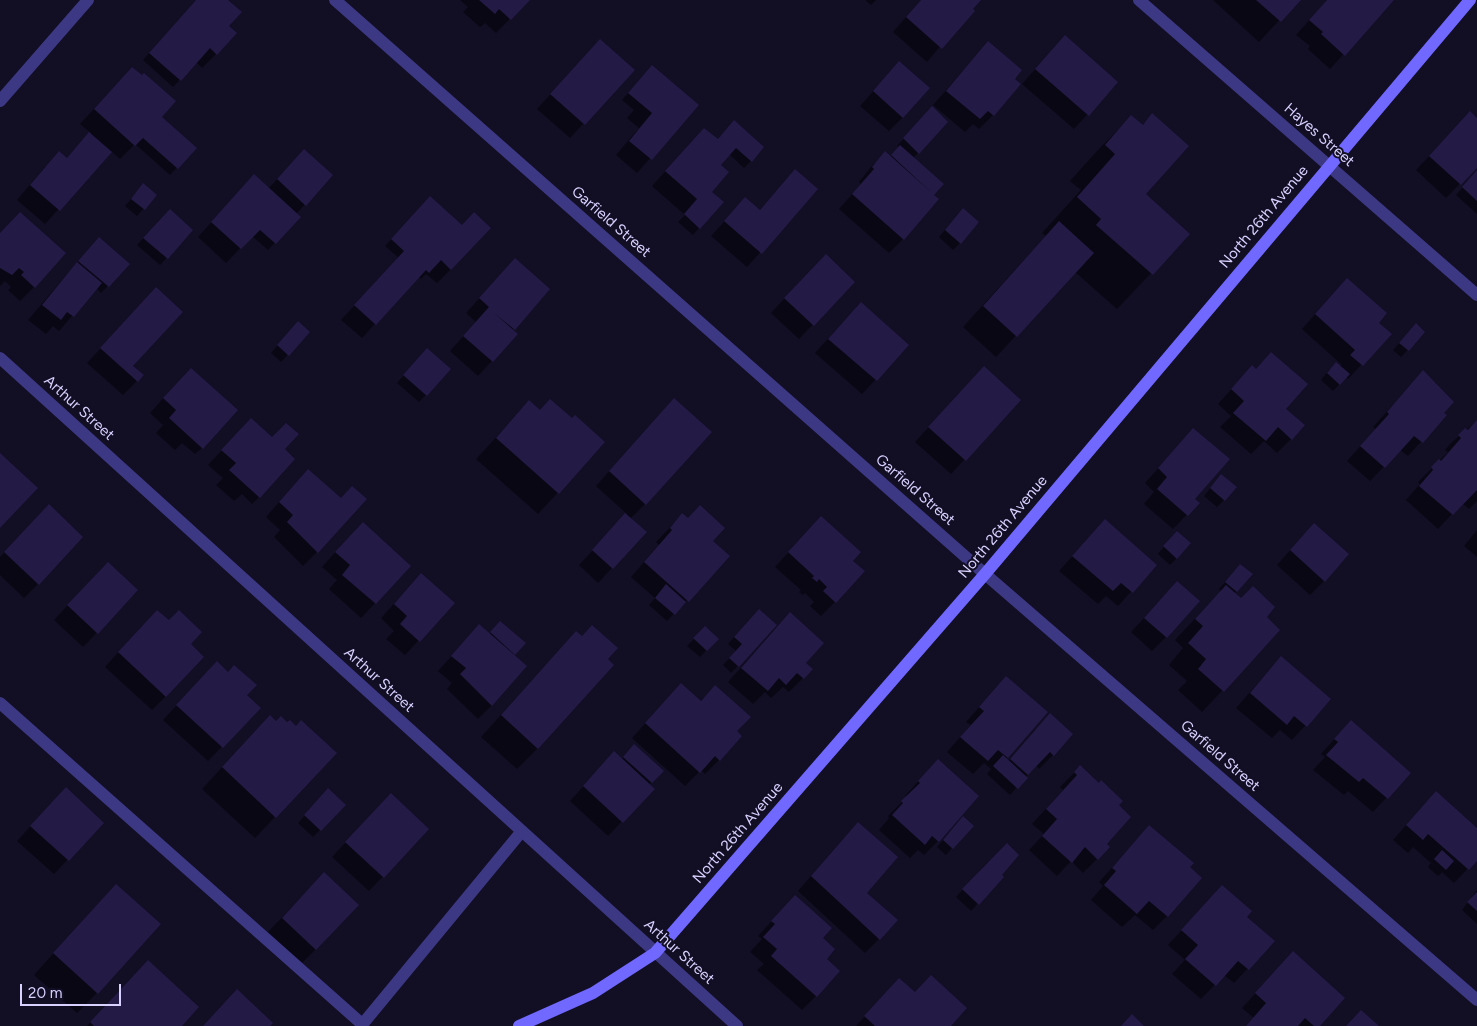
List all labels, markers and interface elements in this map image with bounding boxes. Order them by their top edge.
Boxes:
street label: Hayes Street [1280,100,1358,170]
street label: North 26th Avenue [1216,162,1312,272]
street label: Garfield Street [568,183,654,261]
street label: Arthur Street [40,372,118,444]
street label: Garfield Street [872,451,958,529]
street label: North 26th Avenue [955,472,1051,582]
street label: Arthur Street [340,644,418,716]
street label: Garfield Street [1177,717,1263,795]
street label: North 26th Avenue [689,779,787,887]
street label: Arthur Street [640,916,718,988]
scale bar [22,974,124,1006]
text: 20 m [28,984,62,1002]

